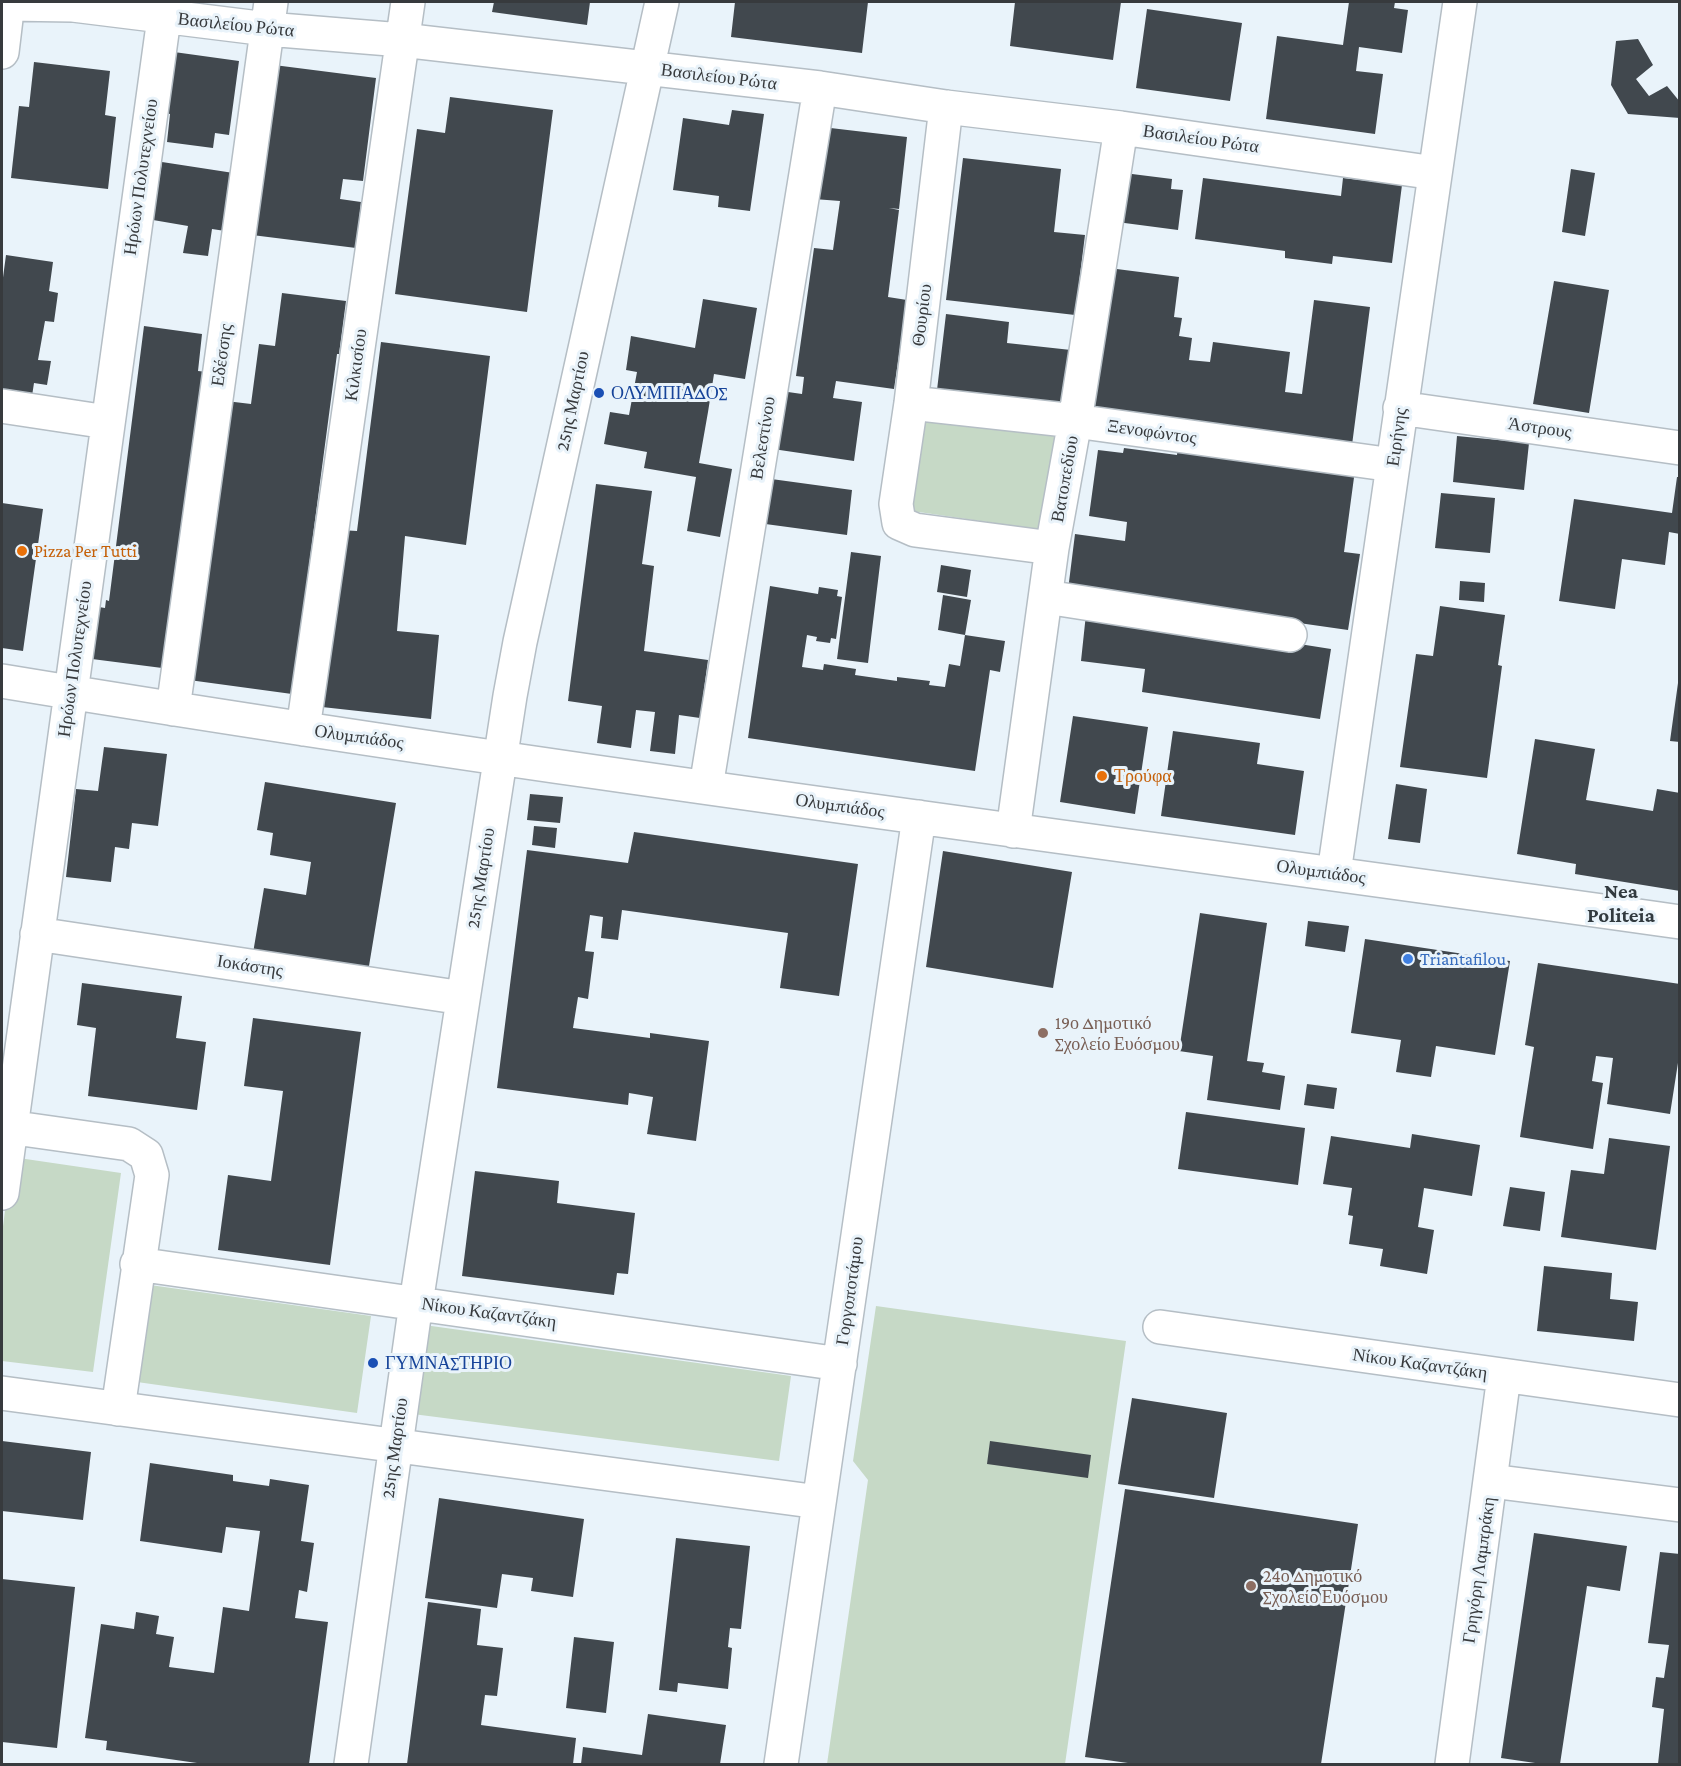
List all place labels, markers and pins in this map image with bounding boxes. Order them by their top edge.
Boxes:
place label: ΟΛΥΜΠΙΑΔΟΣ [611,382,727,404]
marker: ΟΛΥΜΠΙΑΔΟΣ [592,386,606,400]
place label: Pizza Per Tutti [34,540,137,562]
marker: Pizza Per Tutti [15,544,29,558]
place label: Τρούφα [1114,765,1172,787]
marker: Τρούφα [1095,769,1109,783]
place label: Triantafilou [1420,948,1506,970]
marker: Triantafilou [1401,952,1415,966]
place label: 19ο Δημοτικό Σχολείο Ευόσμου [1055,1012,1180,1054]
marker: 19ο Δημοτικό Σχολείο Ευόσμου [1036,1026,1050,1040]
place label: ΓΥΜΝΑΣΤΗΡΙΟ [385,1352,512,1374]
marker: ΓΥΜΝΑΣΤΗΡΙΟ [366,1356,380,1370]
place label: 24ο Δημοτικό Σχολείο Ευόσμου [1263,1565,1388,1608]
marker: 24ο Δημοτικό Σχολείο Ευόσμου [1244,1579,1258,1593]

